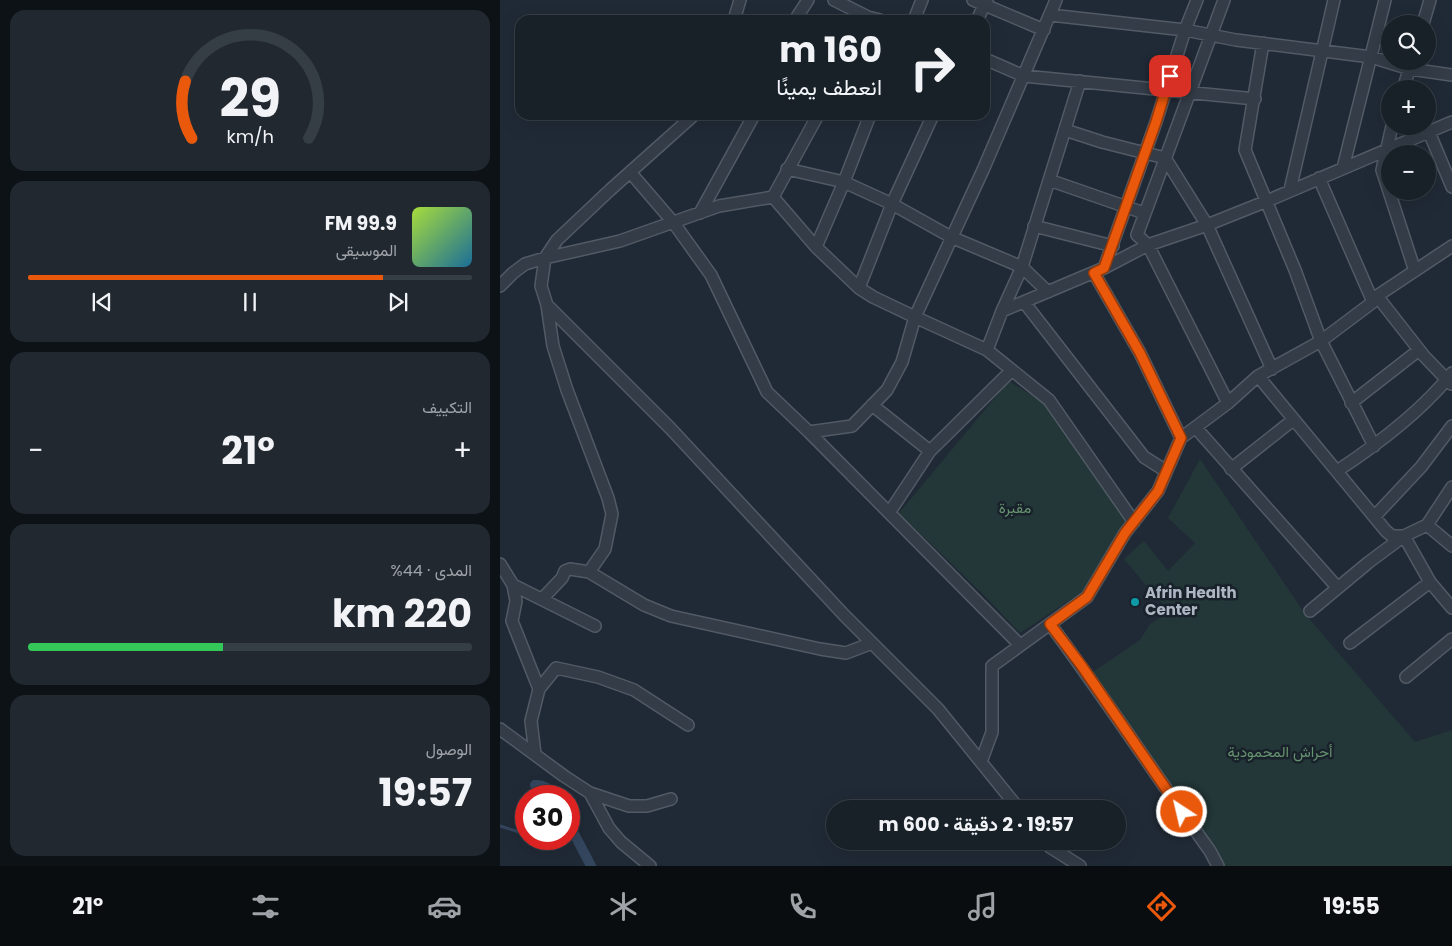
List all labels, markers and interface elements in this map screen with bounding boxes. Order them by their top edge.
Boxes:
map controls [1381,15,1436,200]
button: search [1381,15,1436,70]
text: 160 m [779,25,882,74]
icon: right [900,35,965,100]
pin [1149,55,1191,97]
text: 29 [219,62,281,135]
icon: arrive [1156,62,1184,90]
text: انعطف يمينًا [776,72,882,103]
button: + [1381,80,1436,135]
text: km/h [226,124,274,149]
button: − [1381,145,1436,200]
text: 99.9 FM [325,210,397,237]
text: الموسيقى [336,239,397,262]
icon: previous [88,288,116,316]
icon: pause [236,288,264,316]
icon: next [384,288,412,316]
text: التكييف [422,396,472,419]
text: 21° [221,424,275,477]
text: − [28,431,43,470]
text: + [453,431,472,470]
park label: مقبرة [999,497,1031,518]
text: المدى · 44% [390,559,472,582]
place label: Afrin Health Center [1145,582,1237,620]
text: 220 km [332,587,472,640]
marker: Afrin Health Center [1129,596,1141,608]
text: الوصول [426,738,472,761]
park label: أحراش المحمودية [1227,741,1333,762]
text: 19:57 [379,766,472,819]
speed limit sign: 30 [515,785,580,850]
position arrow [1155,785,1207,837]
text: 19:57 · 2 دقيقة · 600 m [879,811,1073,838]
icon: filters [248,889,283,924]
icon: car [427,889,462,924]
icon: climate [606,889,641,924]
icon: phone [785,889,820,924]
icon: music [965,889,1000,924]
icon: directions [1144,889,1179,924]
text: 21° [72,891,103,922]
text: 19:55 [1323,891,1380,922]

